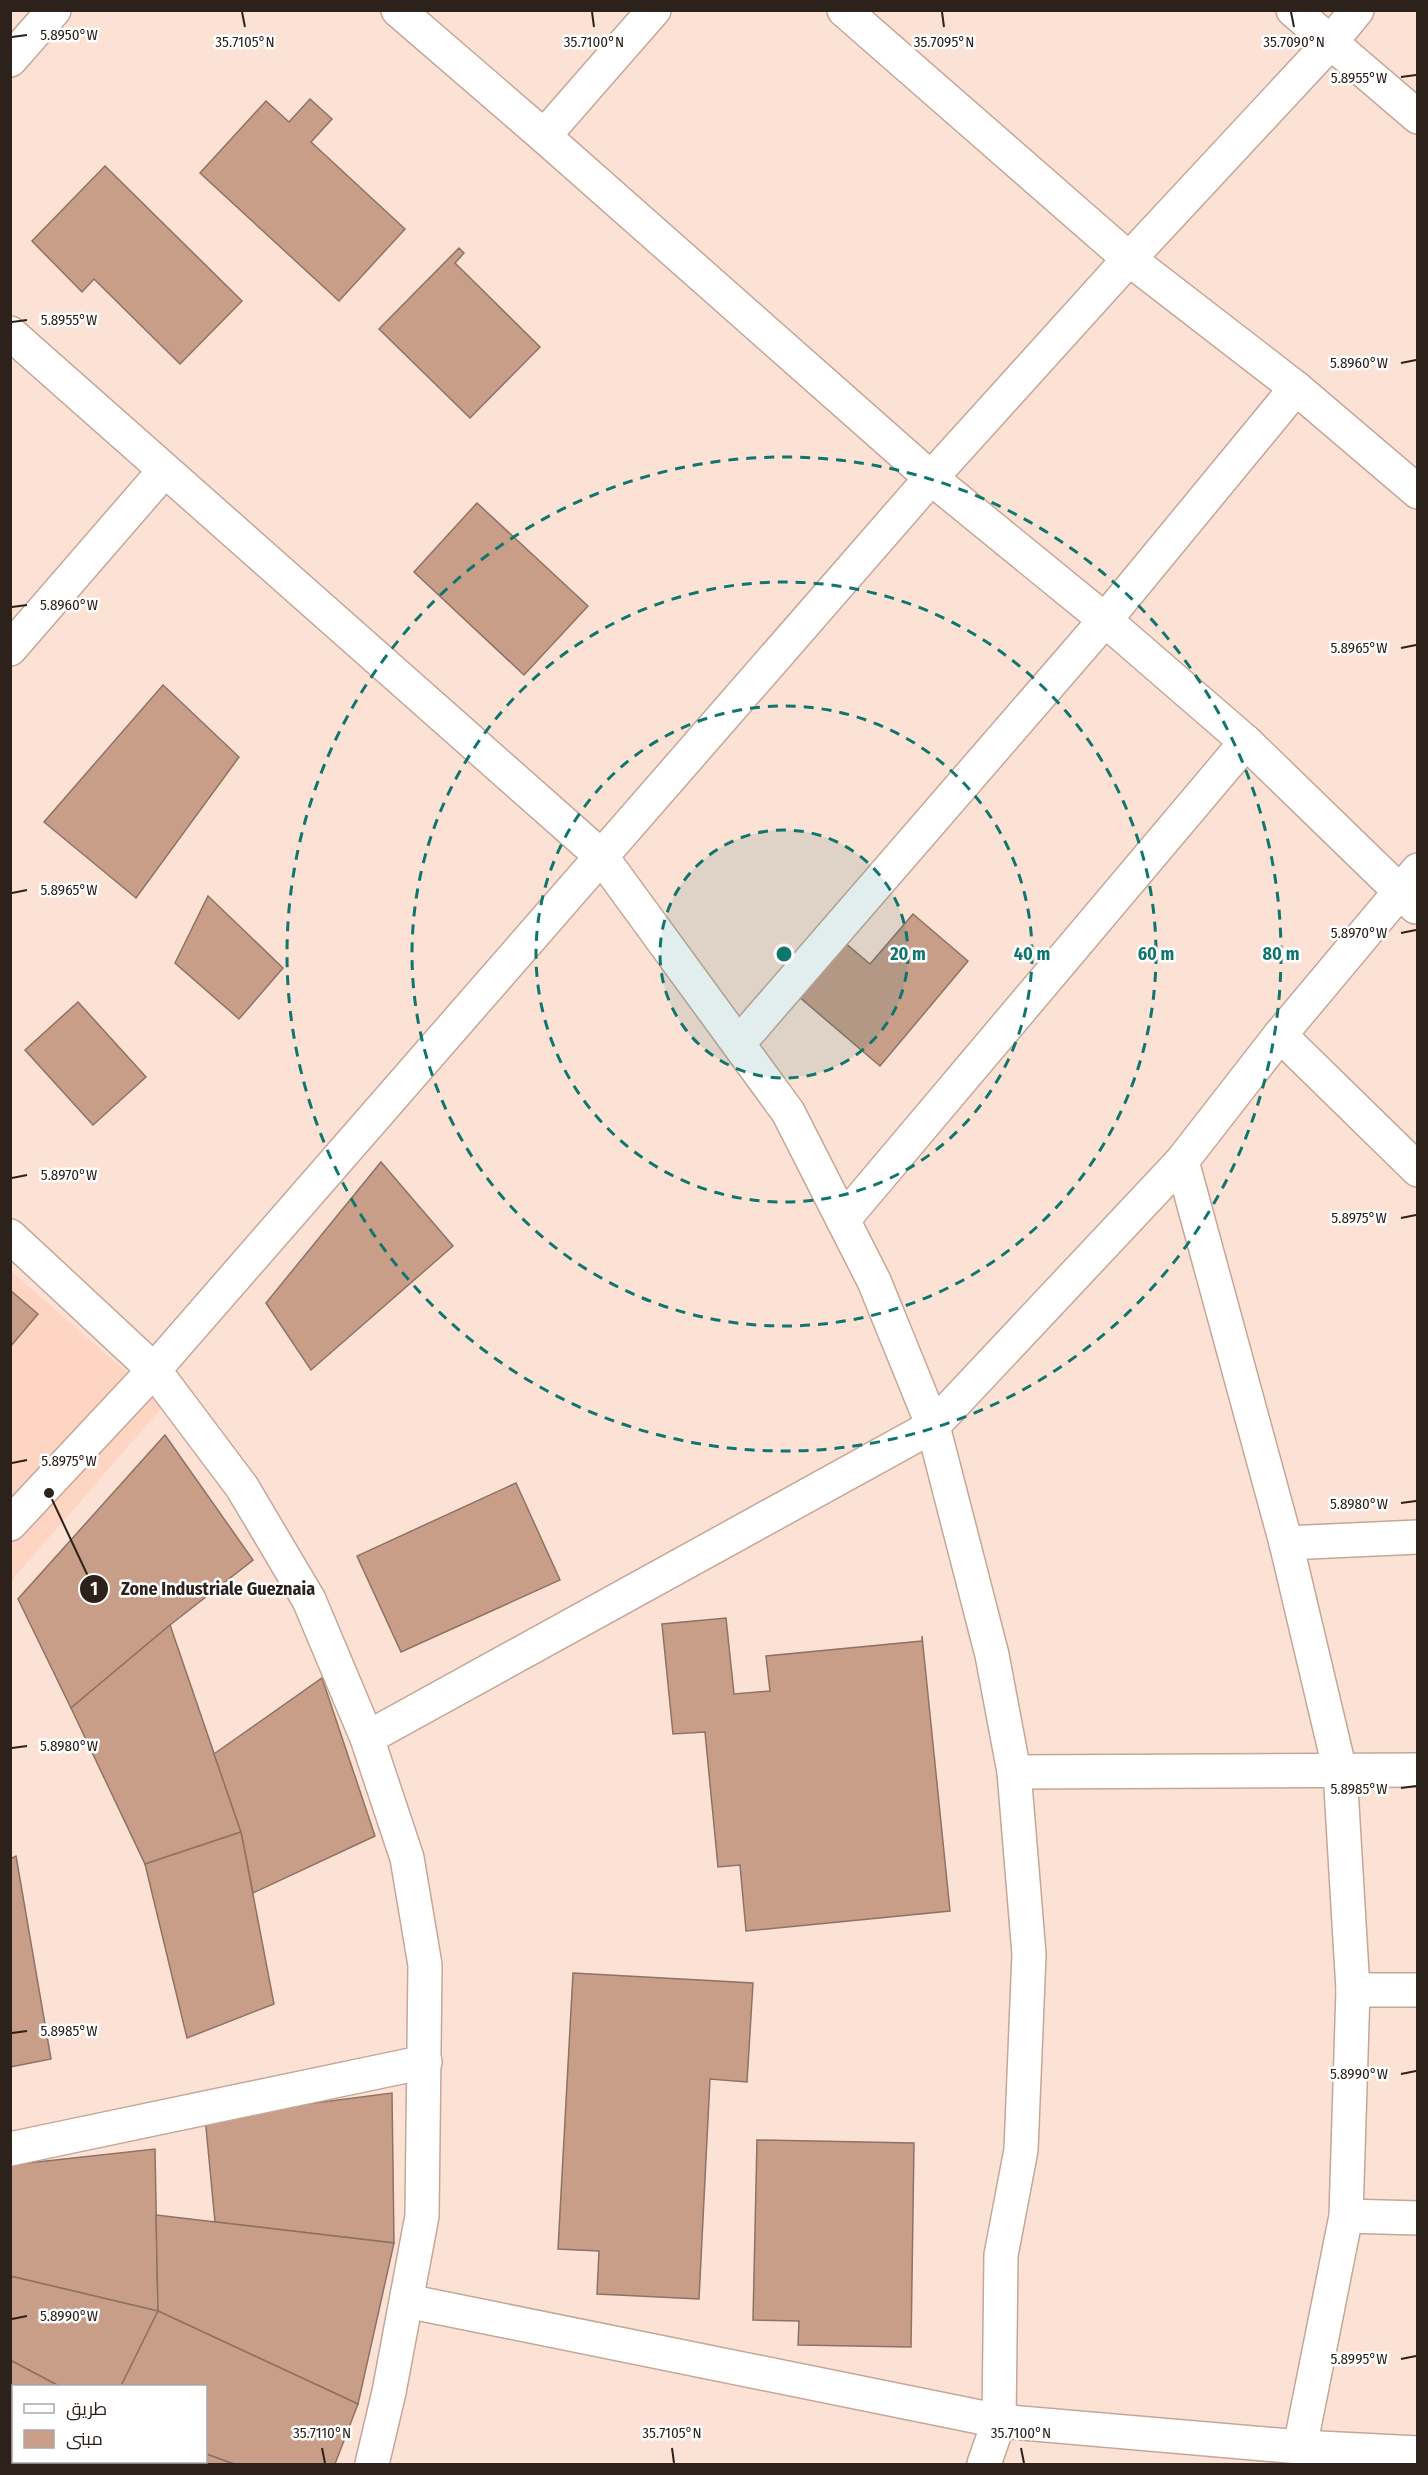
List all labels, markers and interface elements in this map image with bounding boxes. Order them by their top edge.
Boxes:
text: 5.8950°W [40,26,98,44]
text: 35.7105°N [215,33,275,51]
text: 35.7100°N [564,33,624,51]
text: 35.7095°N [914,33,974,51]
text: 35.7090°N [1263,33,1325,51]
text: 5.8955°W [1331,69,1387,87]
text: 5.8955°W [41,311,97,329]
text: 5.8960°W [1330,354,1388,372]
text: 5.8960°W [40,596,98,614]
text: 5.8965°W [1330,639,1388,657]
text: 5.8965°W [40,881,98,899]
text: 5.8970°W [1331,924,1387,942]
text: 20 m [889,943,926,965]
text: 40 m [1014,943,1050,965]
text: 60 m [1138,943,1174,965]
text: 80 m [1263,943,1299,965]
centre of rings [774,944,794,964]
text: 5.8970°W [41,1166,97,1184]
text: 5.8975°W [1331,1209,1387,1227]
text: 5.8975°W [41,1452,97,1470]
text: 5.8980°W [1330,1495,1388,1513]
callout: Zone Industriale Gueznaia [79,1571,327,1607]
text: 1 [90,1578,98,1600]
text: Zone Industriale Gueznaia [121,1578,315,1600]
text: 5.8980°W [40,1737,98,1755]
text: 5.8985°W [1330,1780,1388,1798]
text: 5.8985°W [40,2022,98,2040]
text: 5.8990°W [1330,2065,1388,2083]
text: 5.8990°W [40,2307,98,2325]
text: 5.8995°W [1331,2350,1387,2368]
legend [12,2385,207,2463]
text: طريق [66,2398,107,2421]
text: 35.7110°N [293,2424,351,2442]
text: 35.7105°N [642,2424,702,2442]
text: 35.7100°N [991,2424,1051,2442]
text: مبنى [66,2428,103,2450]

